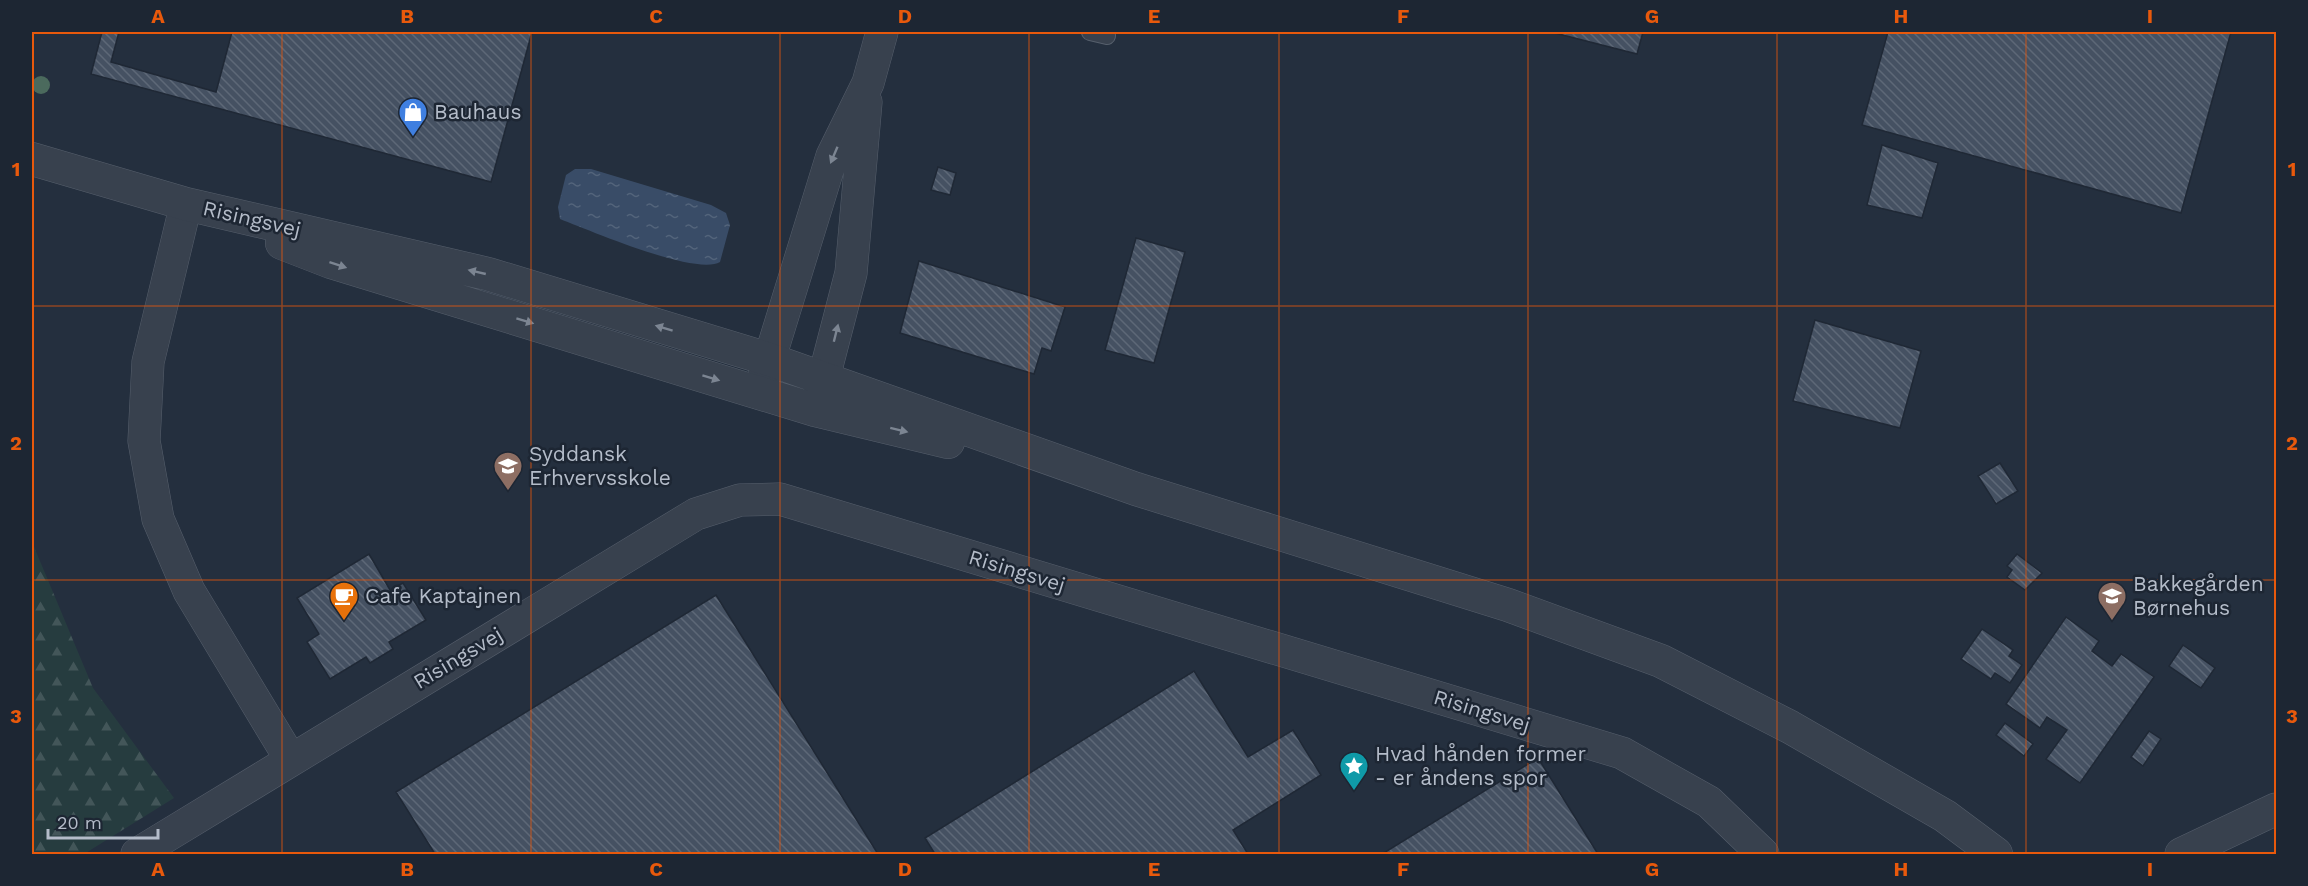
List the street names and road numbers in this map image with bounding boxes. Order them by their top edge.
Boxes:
street label: Risingsvej [201,195,303,242]
street label: Risingsvej [966,544,1068,597]
street label: Risingsvej [409,621,507,694]
street label: Risingsvej [1431,684,1533,737]

